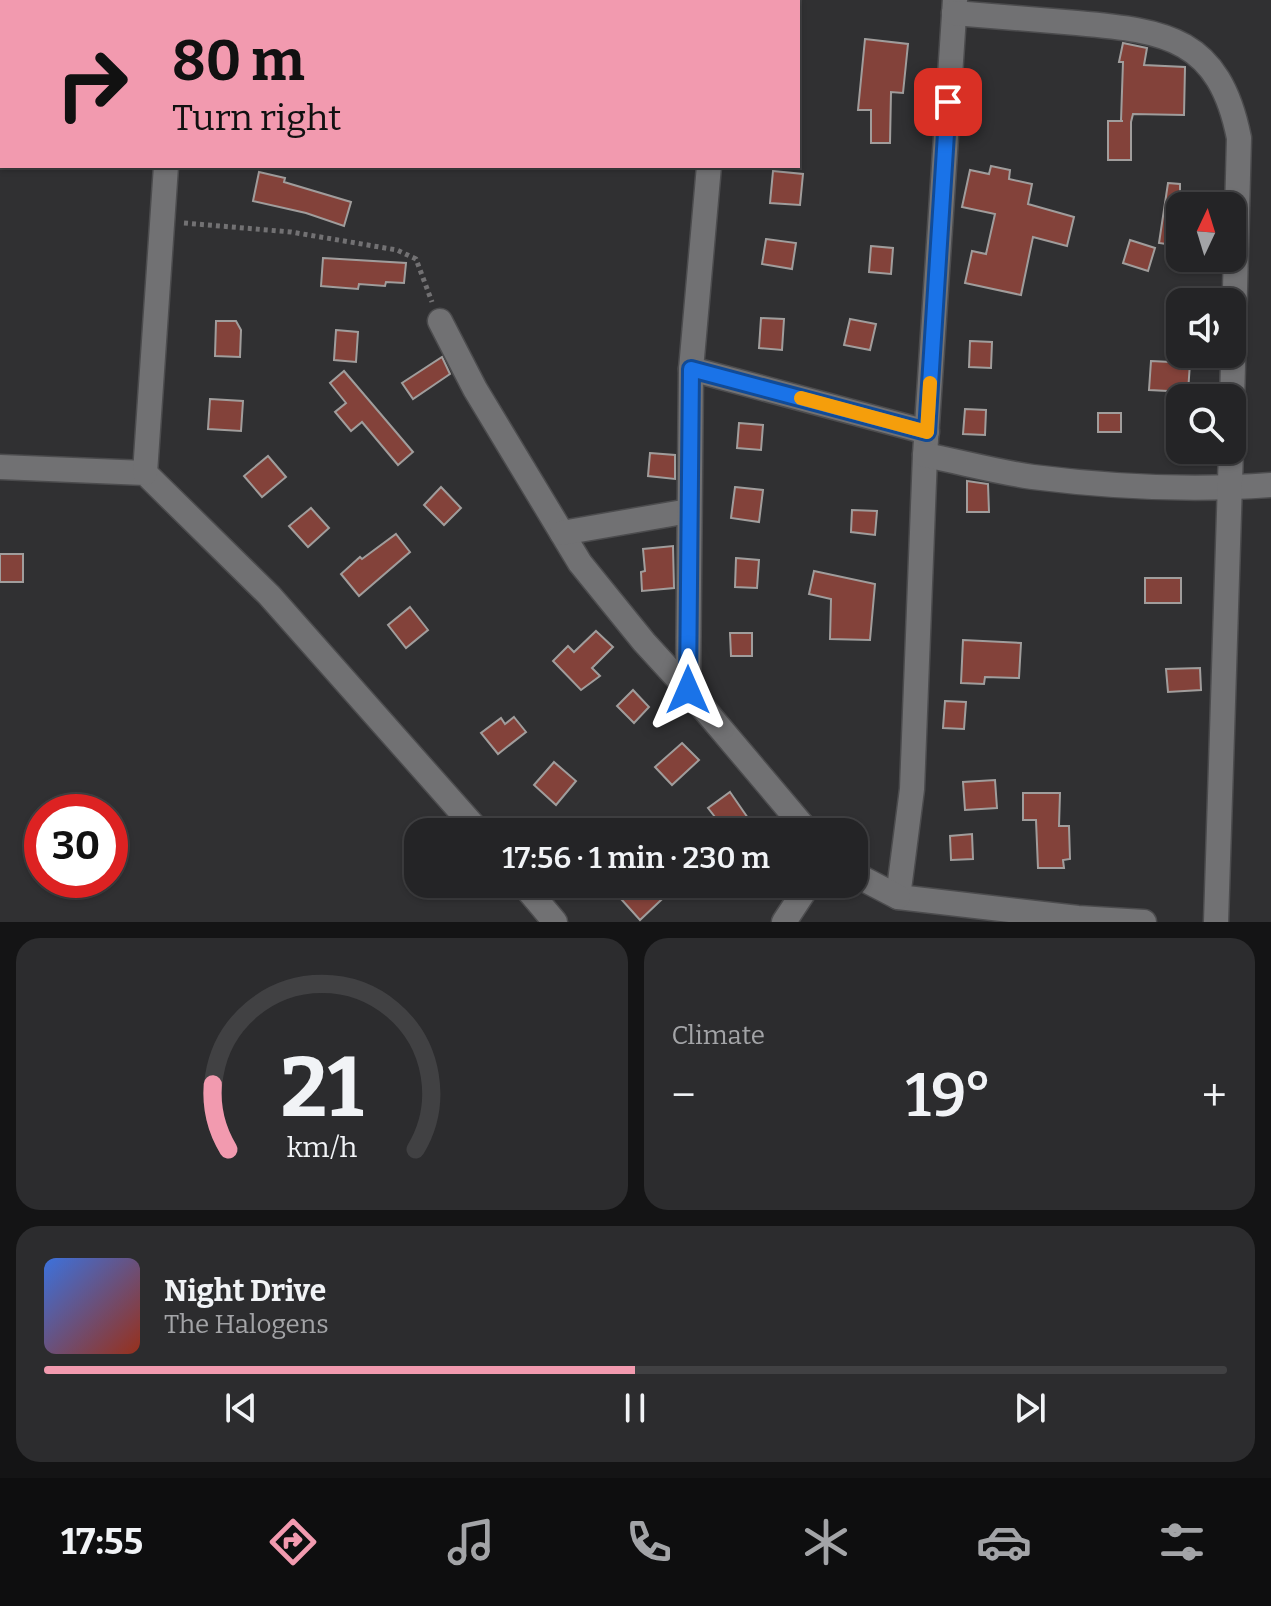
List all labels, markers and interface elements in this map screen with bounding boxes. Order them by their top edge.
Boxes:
text: 80 m [172,28,305,95]
icon: right [40,32,144,136]
pin [914,68,982,136]
icon: arrive [926,80,970,124]
text: Turn right [172,96,341,140]
north arrow [1166,192,1246,272]
map controls [1166,192,1246,464]
button: sound [1166,288,1246,368]
button: search [1166,384,1246,464]
position arrow [646,648,730,732]
speed limit sign: 30 [24,794,128,898]
text: 17:56 · 1 min · 230 m [502,840,770,876]
text: Climate [672,1020,765,1051]
text: 21 [280,1038,363,1138]
text: 19° [906,1060,992,1132]
text: − [672,1069,696,1122]
text: + [1202,1069,1227,1122]
text: km/h [286,1130,357,1165]
text: Night Drive [164,1273,326,1309]
text: The Halogens [164,1309,329,1340]
icon: previous [219,1386,263,1430]
icon: pause [613,1386,657,1430]
icon: next [1008,1386,1052,1430]
icon: directions [265,1514,321,1570]
icon: music [443,1514,499,1570]
icon: phone [621,1514,677,1570]
icon: climate [798,1514,854,1570]
icon: car [976,1514,1032,1570]
icon: filters [1154,1514,1210,1570]
text: 17:55 [61,1520,143,1564]

